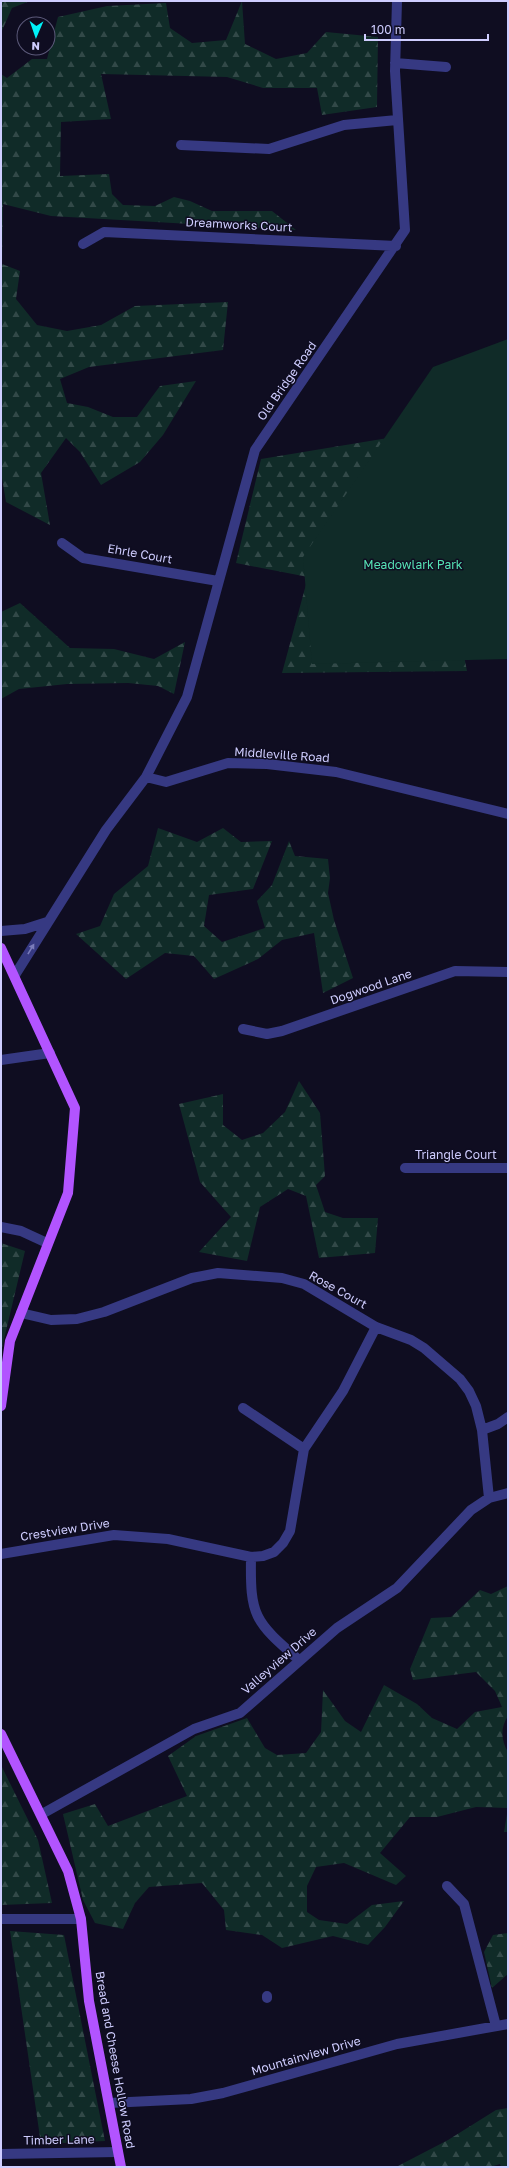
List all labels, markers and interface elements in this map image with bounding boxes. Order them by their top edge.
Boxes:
north arrow [16,16,56,56]
scale bar [365,16,488,42]
text: 100 m [371,22,405,37]
text: N [31,40,40,53]
street label: Dreamworks Court [185,214,293,235]
street label: Old Bridge Road [254,338,319,423]
street label: Ehrle Court [107,540,174,567]
park label: Meadowlark Park [363,557,463,572]
street label: Middleville Road [234,744,330,765]
one-way arrow [27,944,35,954]
street label: Dogwood Lane [328,966,414,1008]
street label: Triangle Court [415,1147,497,1162]
street label: Rose Court [307,1268,370,1312]
street label: Crestview Drive [19,1515,111,1544]
street label: Valleyview Drive [238,1624,319,1697]
street label: Bread and Cheese Hollow Road [92,1970,139,2150]
street label: Mountainview Drive [249,2033,362,2078]
street label: Timber Lane [23,2131,95,2148]

